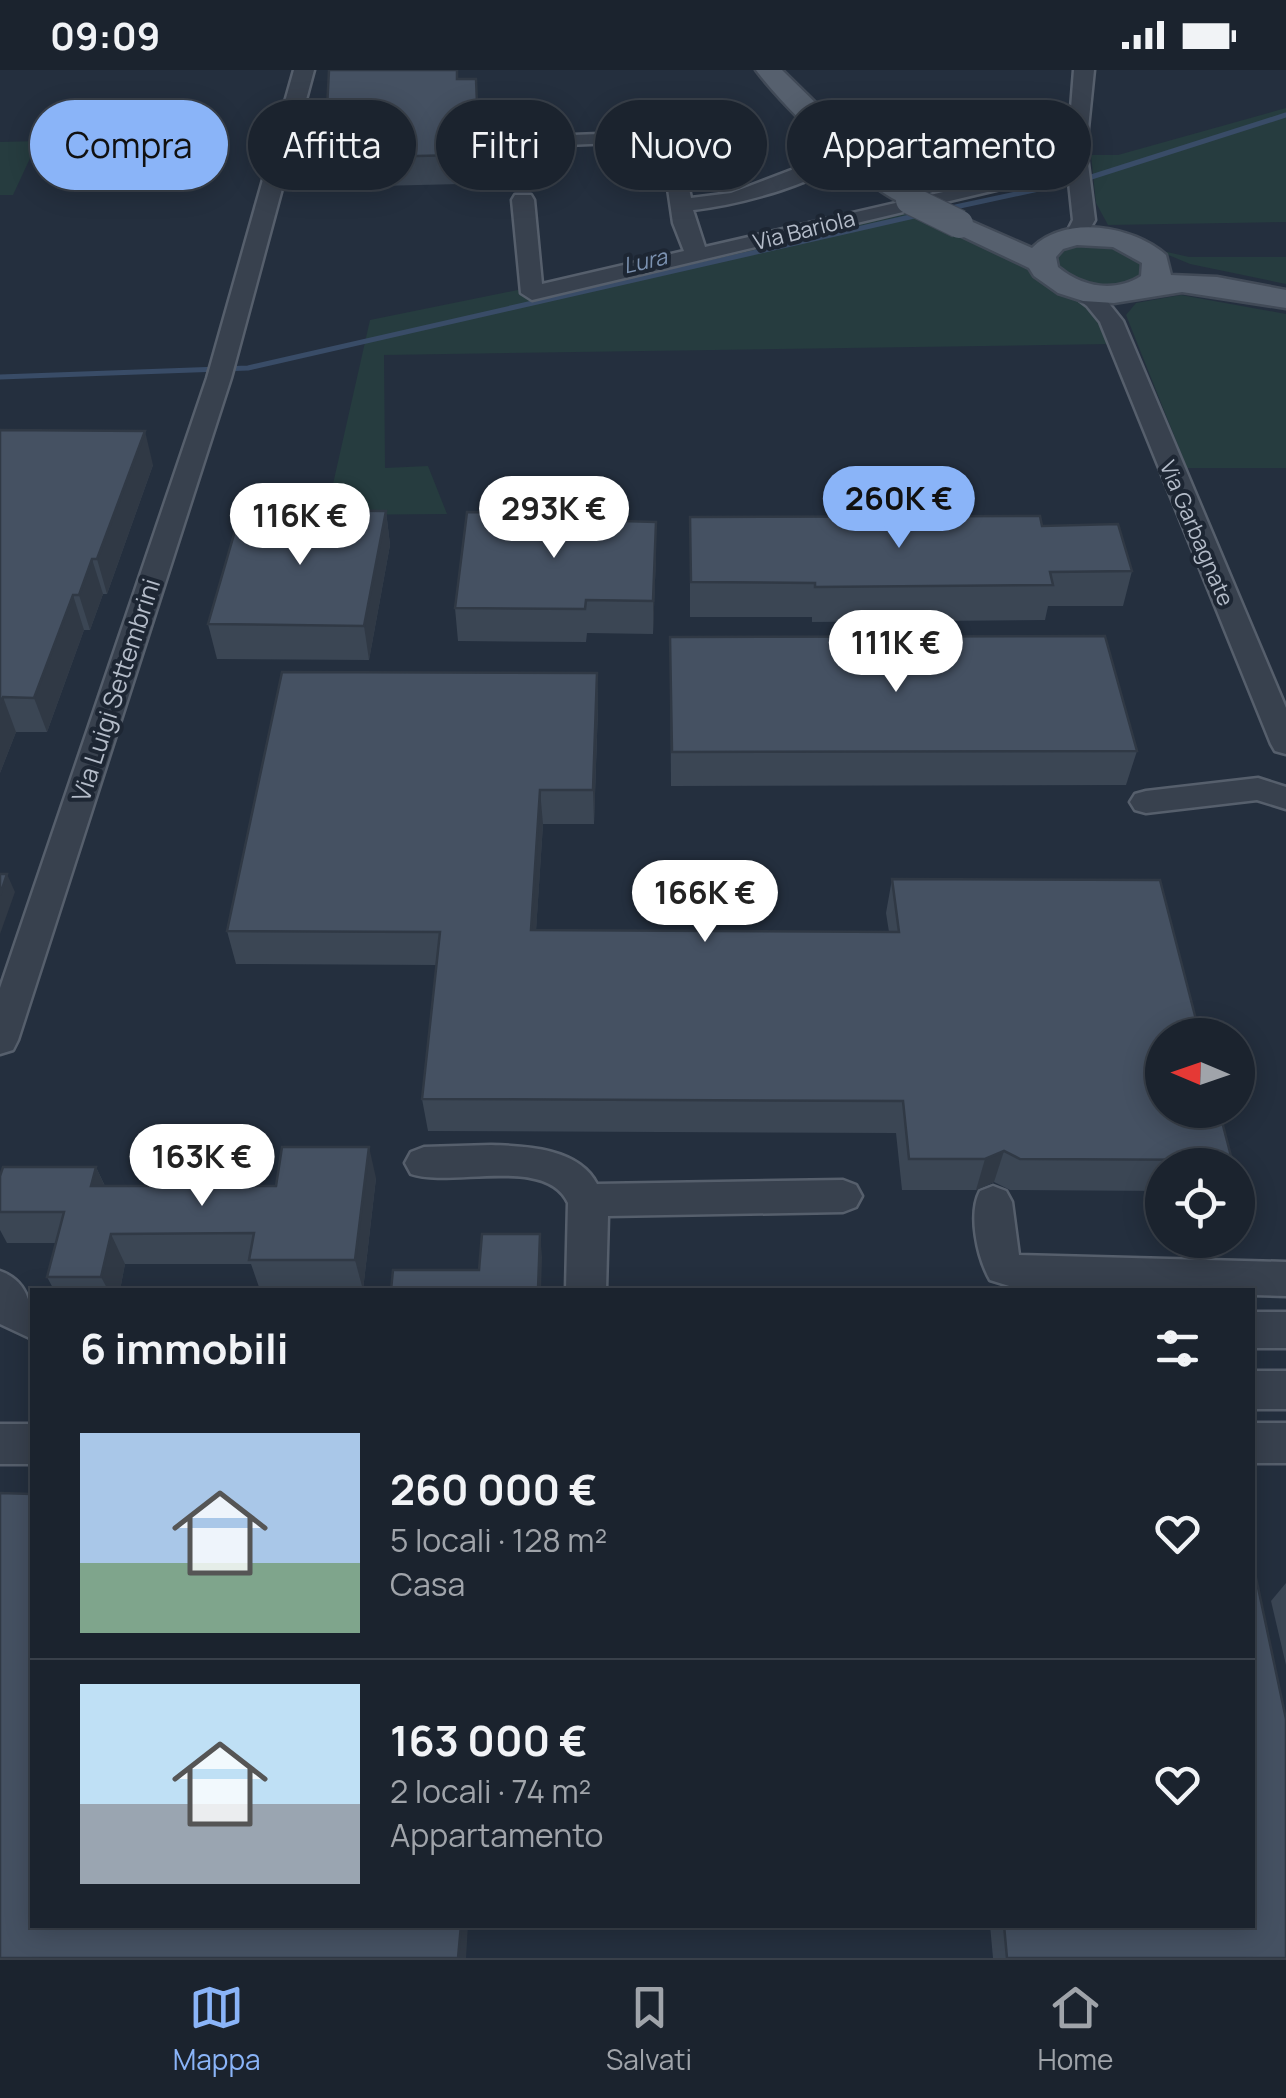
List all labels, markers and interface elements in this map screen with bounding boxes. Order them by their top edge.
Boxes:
text: 09:09 [50,9,160,61]
chip: Compra [30,100,228,190]
chip: Affitta [248,100,416,190]
chip: Filtri [436,100,575,190]
chip: Nuovo [595,100,767,190]
chip: Appartamento [787,100,1091,190]
street label: Via Bariola [750,203,858,257]
water label: Lura [620,241,672,281]
street label: Via Garbagnate [1153,456,1241,610]
pin: 260K € [818,466,980,551]
pin: 293K € [473,476,635,561]
text: 260K € [845,476,953,520]
pin: 116K € [219,483,381,568]
text: 293K € [501,486,607,530]
text: 116K € [252,493,348,537]
street label: Via Luigi Settembrini [63,574,168,806]
pin: 111K € [815,610,977,695]
text: 111K € [851,620,941,664]
pin: 166K € [624,860,786,945]
text: 166K € [654,870,756,914]
north arrow [1145,1018,1255,1128]
map controls [1145,1018,1255,1258]
pin: 163K € [121,1124,283,1209]
text: 163K € [152,1134,252,1178]
button: locate [1145,1148,1255,1258]
text: 6 immobili [80,1319,289,1377]
icon: filters [1150,1321,1205,1376]
text: 260 000 € [390,1460,597,1518]
icon: home [160,1473,280,1593]
icon: heart [1150,1506,1205,1561]
text: 5 locali · 128 m² [390,1518,607,1562]
text: Casa [390,1562,465,1606]
text: 163 000 € [390,1711,587,1769]
icon: home [160,1724,280,1844]
icon: heart [1150,1757,1205,1812]
text: 2 locali · 74 m² [390,1769,591,1813]
text: Appartamento [390,1813,603,1857]
tab: Mappa [173,1980,261,2078]
tab: Salvati [606,1980,692,2078]
tab: Home [1038,1980,1113,2078]

